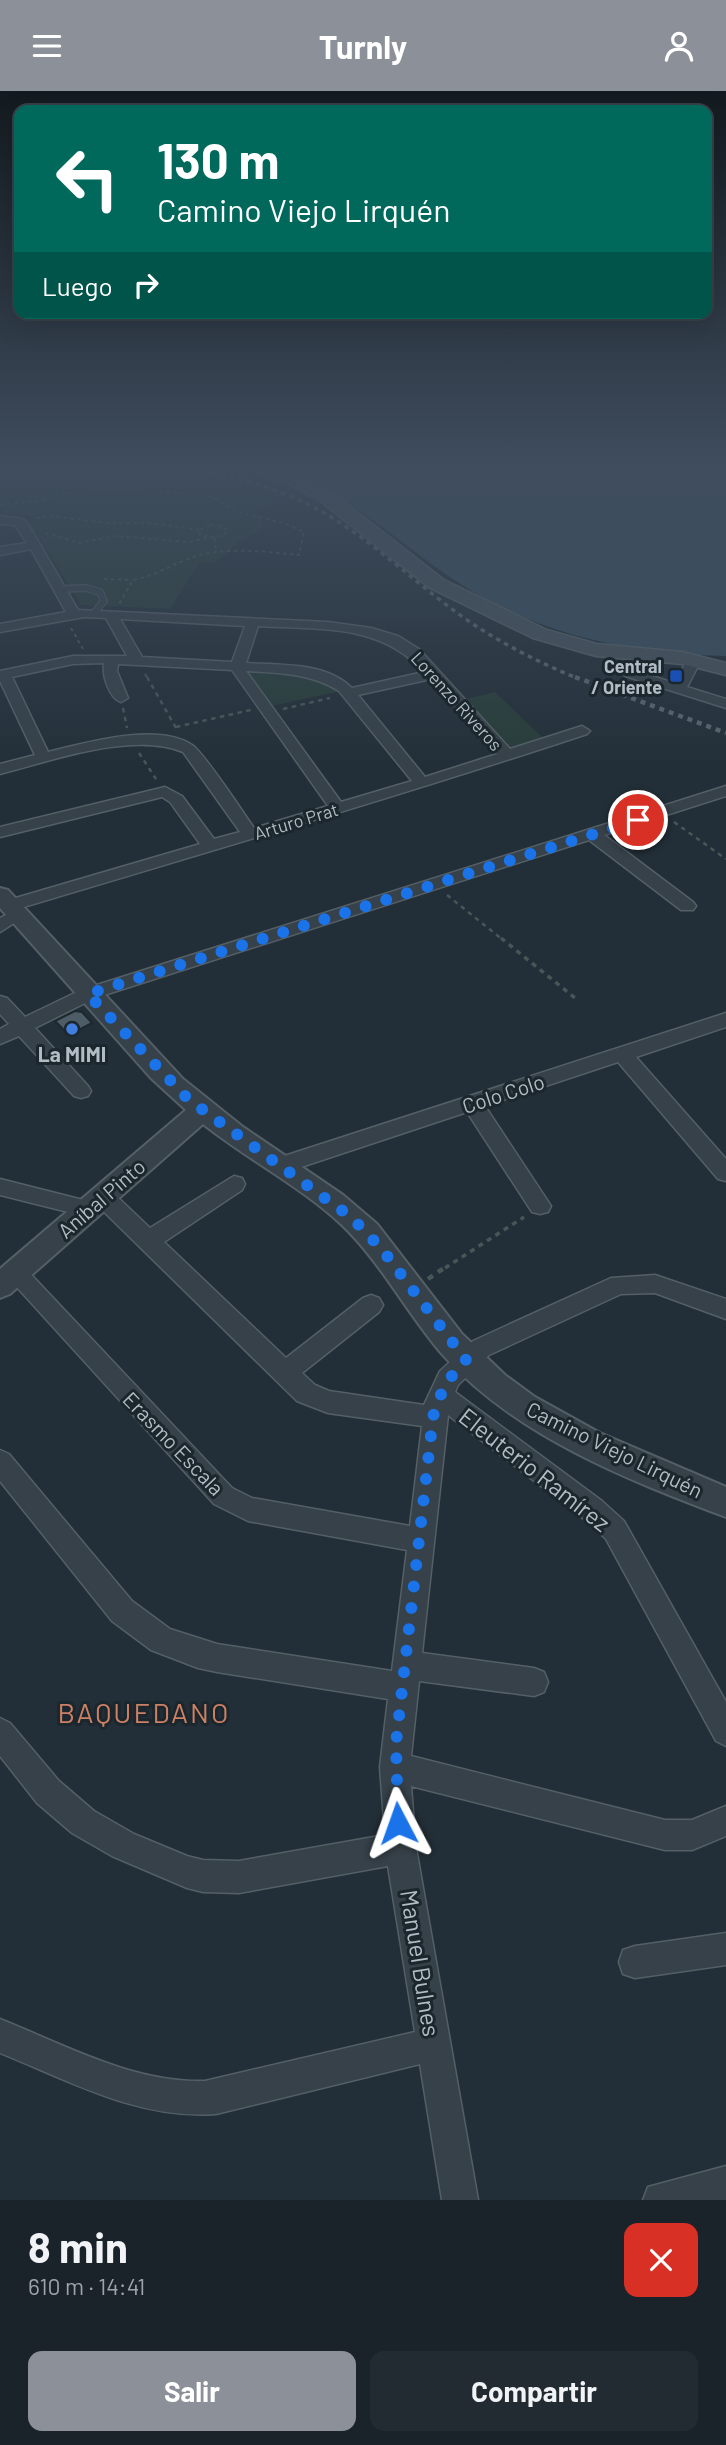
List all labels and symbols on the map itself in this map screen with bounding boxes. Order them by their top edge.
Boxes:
street label: Lorenzo Riveros [407,647,507,755]
place label: Central / Oriente [591,655,662,698]
marker: Central / Oriente [668,668,684,684]
pin [608,790,668,850]
street label: Arturo Prat [251,798,341,844]
marker: La MIMI [64,1021,80,1037]
place label: La MIMI [38,1041,106,1066]
street label: Colo Colo [459,1068,547,1118]
street label: Aníbal Pinto [52,1153,150,1243]
street label: Erasmo Escala [118,1386,230,1500]
street label: Camino Viejo Lirquén [523,1396,707,1502]
street label: Eleuterio Ramírez [454,1401,616,1537]
district label: BAQUEDANO [58,1695,230,1729]
position arrow [361,1786,435,1860]
street label: Manuel Bulnes [395,1887,447,2039]

